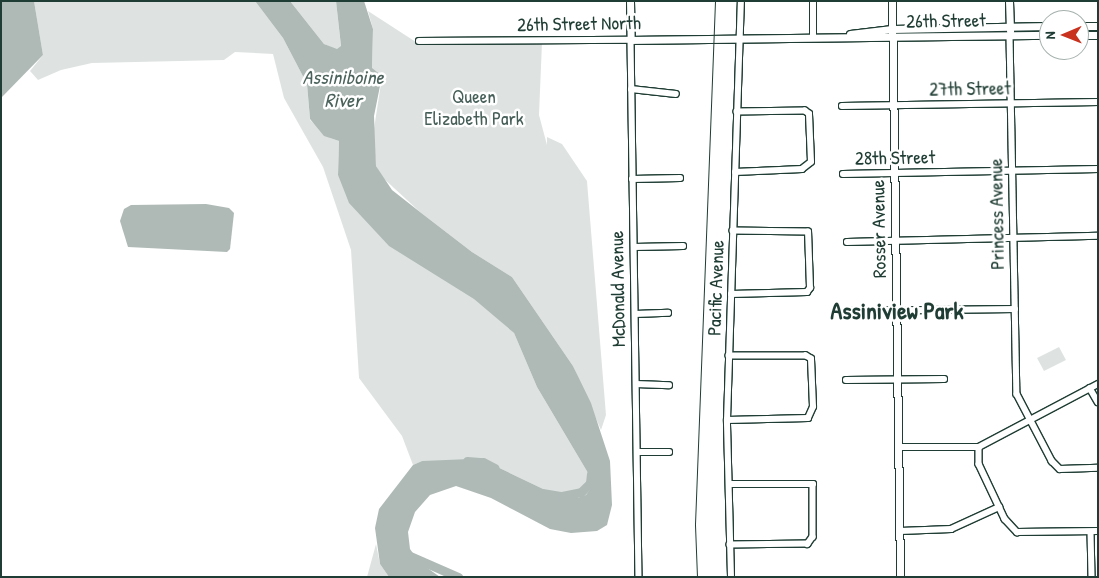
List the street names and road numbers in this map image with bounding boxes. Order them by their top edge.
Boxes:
street label: 26th Street [906,9,986,33]
street label: 26th Street North [517,12,641,36]
street label: 27th Street [929,77,1011,101]
street label: 28th Street [855,146,935,170]
street label: Princess Avenue [985,158,1009,270]
street label: Rosser Avenue [867,180,891,278]
street label: McDonald Avenue [606,231,630,347]
street label: Pacific Avenue [703,240,729,336]

